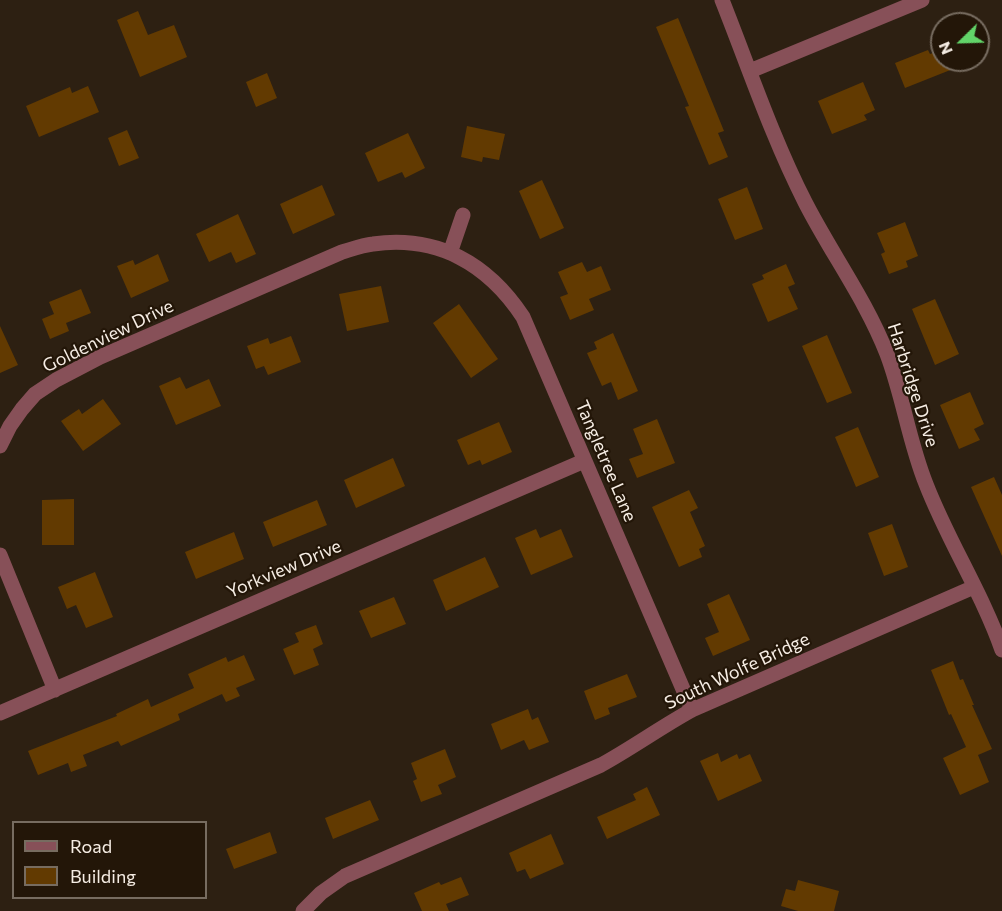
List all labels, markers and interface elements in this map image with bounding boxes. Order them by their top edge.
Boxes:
north arrow [930,12,990,72]
text: N [934,39,956,58]
street label: Goldenview Drive [39,295,177,377]
street label: Harbridge Drive [883,320,943,450]
street label: Tangletree Lane [571,397,641,525]
street label: Yorkview Drive [224,535,344,603]
street label: South Wolfe Bridge [661,628,813,714]
legend [12,821,207,899]
text: Road [70,835,112,857]
text: Building [70,865,136,887]

